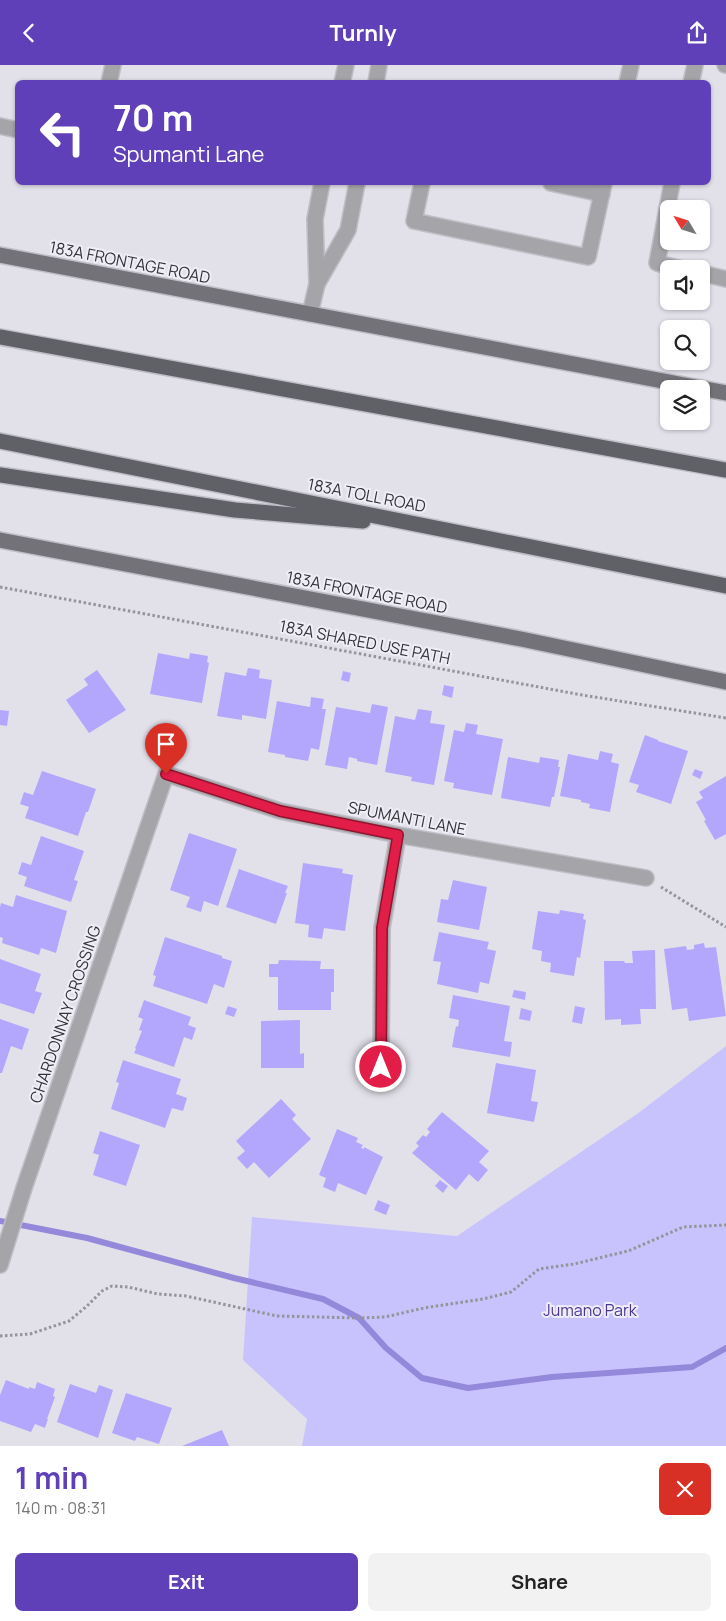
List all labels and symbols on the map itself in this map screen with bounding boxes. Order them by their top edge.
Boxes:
north arrow [660,200,710,250]
street label: 183A FRONTAGE ROAD [48,236,212,288]
street label: 183A TOLL ROAD [306,473,428,517]
street label: 183A FRONTAGE ROAD [285,566,449,618]
street label: 183A SHARED USE PATH [278,615,452,669]
pin [145,723,187,774]
street label: SPUMANTI LANE [346,796,468,840]
street label: CHARDONNAY CROSSING [24,922,106,1106]
position arrow [354,1040,406,1092]
park label: Jumano Park [543,1299,638,1321]

